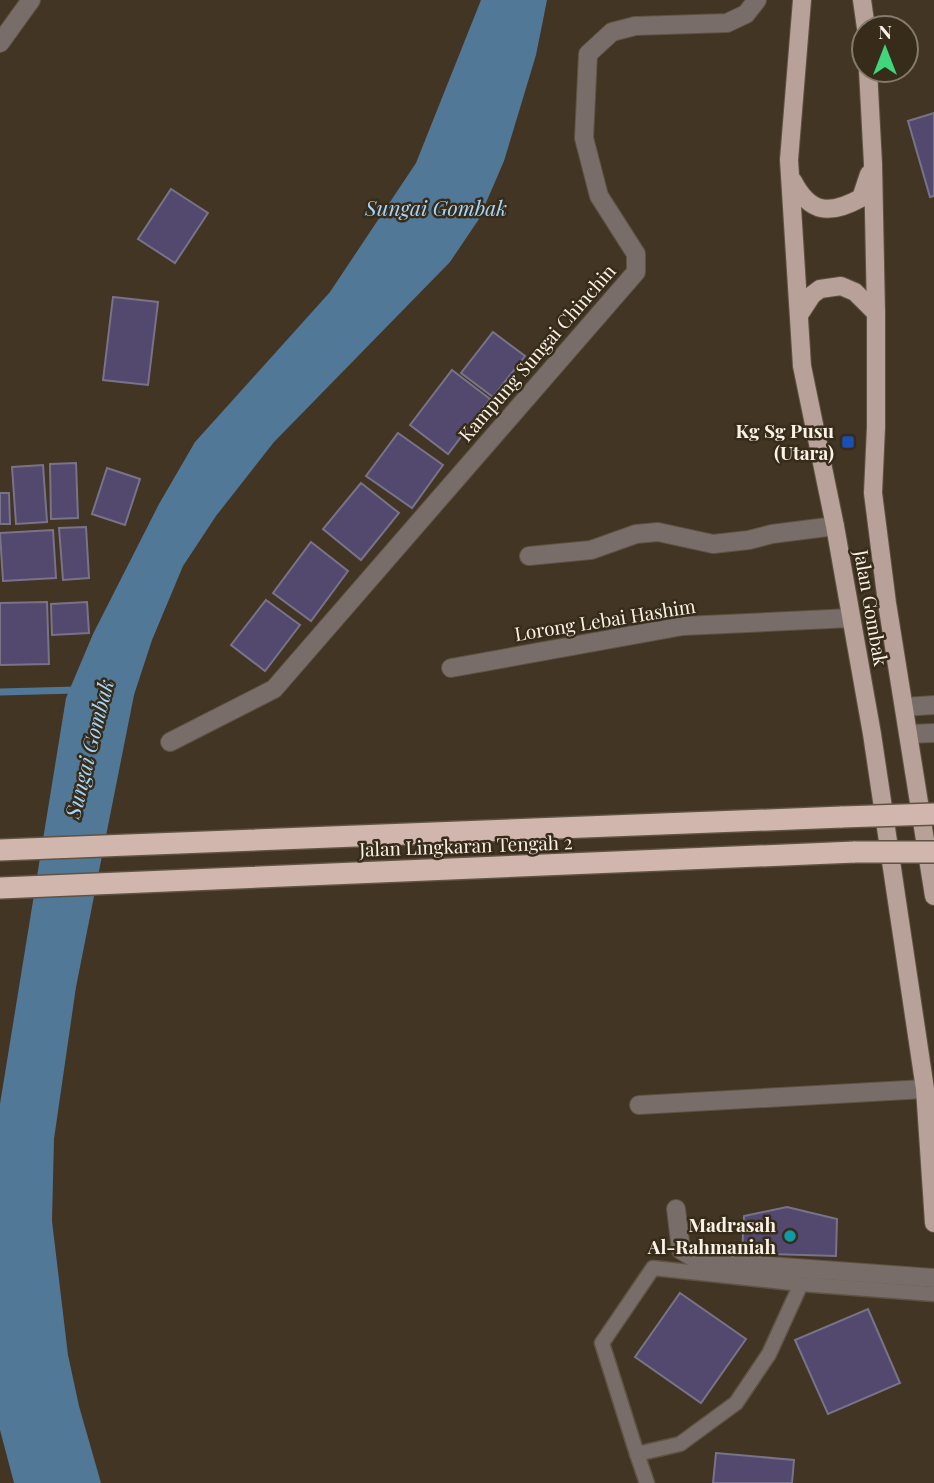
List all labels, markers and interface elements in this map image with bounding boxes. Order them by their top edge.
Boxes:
north arrow [850,14,920,84]
text: N [878,18,892,44]
water label: Sungai Gombak [364,193,507,221]
street label: Kampung Sungai Chinchin [452,258,621,447]
place label: Kg Sg Pusu (Utara) [736,417,834,465]
marker: Kg Sg Pusu (Utara) [840,434,856,450]
street label: Jalan Gombak [849,547,895,668]
street label: Lorong Lebai Hashim [512,592,697,646]
water label: Sungai Gombak [57,676,119,822]
street label: Jalan Lingkaran Tengah 2 [358,828,573,862]
place label: Madrasah Al-Rahmaniah [647,1211,776,1259]
marker: Madrasah Al-Rahmaniah [782,1228,798,1244]

